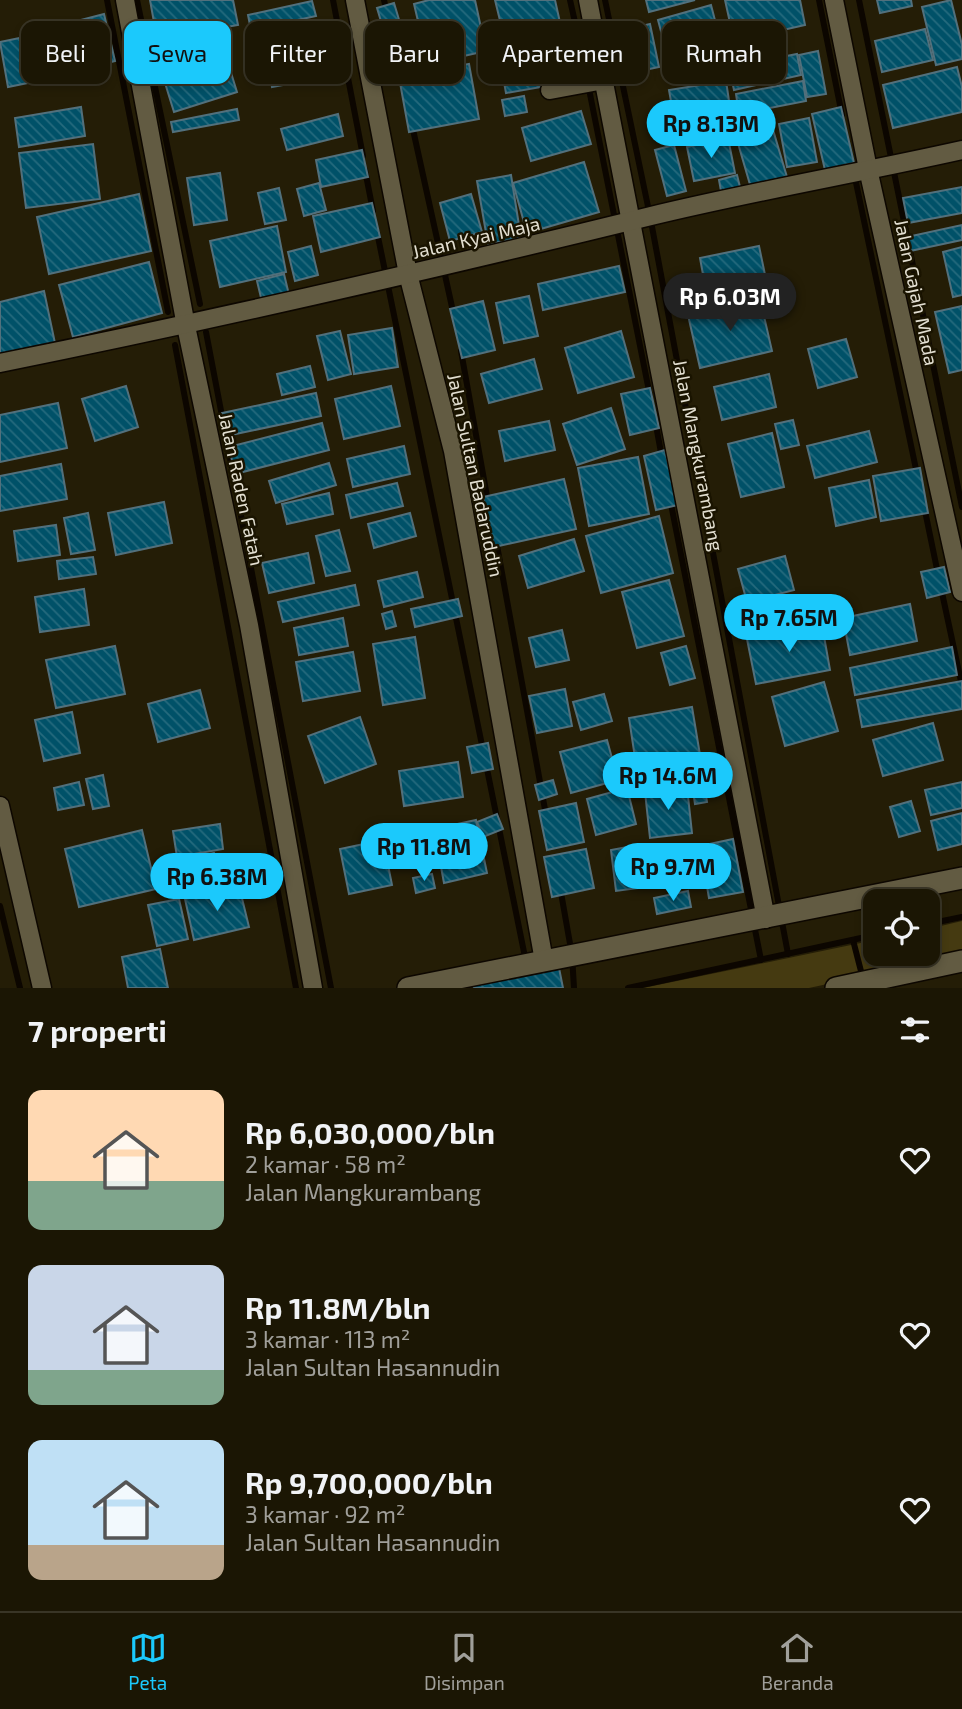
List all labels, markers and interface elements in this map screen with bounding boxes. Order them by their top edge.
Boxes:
chip: Beli [21,21,110,84]
chip: Sewa [124,21,231,84]
chip: Filter [245,21,351,84]
chip: Baru [365,21,464,84]
chip: Apartemen [478,21,648,84]
chip: Rumah [662,21,786,84]
pin: Rp 8.13M [639,100,783,160]
text: Rp 8.13M [663,109,759,137]
street label: Jalan Kyai Maja [410,211,542,263]
street label: Jalan Gajah Mada [890,217,944,367]
pin: Rp 6.03M [658,274,802,333]
text: Rp 6.03M [679,282,781,310]
street label: Jalan Mangkurambang [669,357,729,553]
street label: Jalan Sultan Badaruddin [443,371,509,579]
street label: Jalan Raden Fatah [215,410,269,568]
pin: Rp 7.65M [717,594,861,654]
text: Rp 7.65M [740,603,838,631]
pin: Rp 14.6M [596,752,740,812]
text: Rp 14.6M [619,761,717,789]
pin: Rp 11.8M [352,824,496,883]
text: Rp 11.8M [377,832,471,860]
pin: Rp 9.7M [608,844,738,903]
text: Rp 9.7M [630,852,716,880]
pin: Rp 6.38M [145,853,289,913]
text: Rp 6.38M [166,862,268,890]
map controls [863,889,940,966]
button: locate [863,889,940,966]
icon: filters [896,1011,934,1049]
text: 7 properti [28,1012,167,1048]
text: Rp 6,030,000/bln [245,1114,495,1150]
icon: home [84,1118,168,1202]
icon: heart [896,1141,934,1179]
text: 2 kamar · 58 m² [245,1150,406,1178]
text: Jalan Mangkurambang [245,1178,481,1206]
text: Rp 11.8M/bln [245,1289,431,1325]
icon: home [84,1293,168,1377]
icon: heart [896,1316,934,1354]
text: 3 kamar · 113 m² [245,1325,410,1353]
text: Jalan Sultan Hasannudin [245,1353,500,1381]
text: Rp 9,700,000/bln [245,1464,493,1500]
icon: home [84,1468,168,1552]
icon: heart [896,1491,934,1529]
text: 3 kamar · 92 m² [245,1500,405,1528]
text: Jalan Sultan Hasannudin [245,1528,500,1556]
tab: Peta [128,1629,167,1694]
tab: Disimpan [424,1629,505,1694]
tab: Beranda [761,1629,834,1694]

